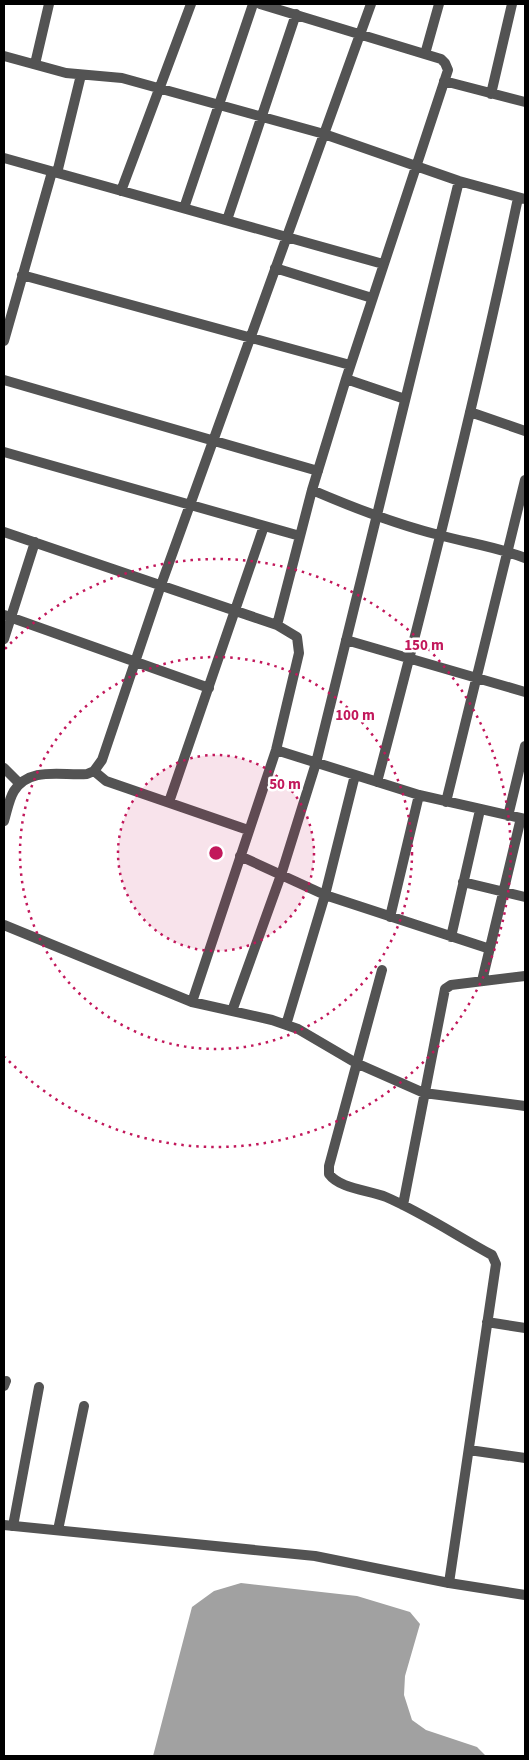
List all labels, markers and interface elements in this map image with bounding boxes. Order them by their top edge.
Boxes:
text: 150 m [404,635,444,656]
text: 100 m [335,705,375,726]
text: 50 m [269,774,301,795]
centre of rings [207,844,225,862]

